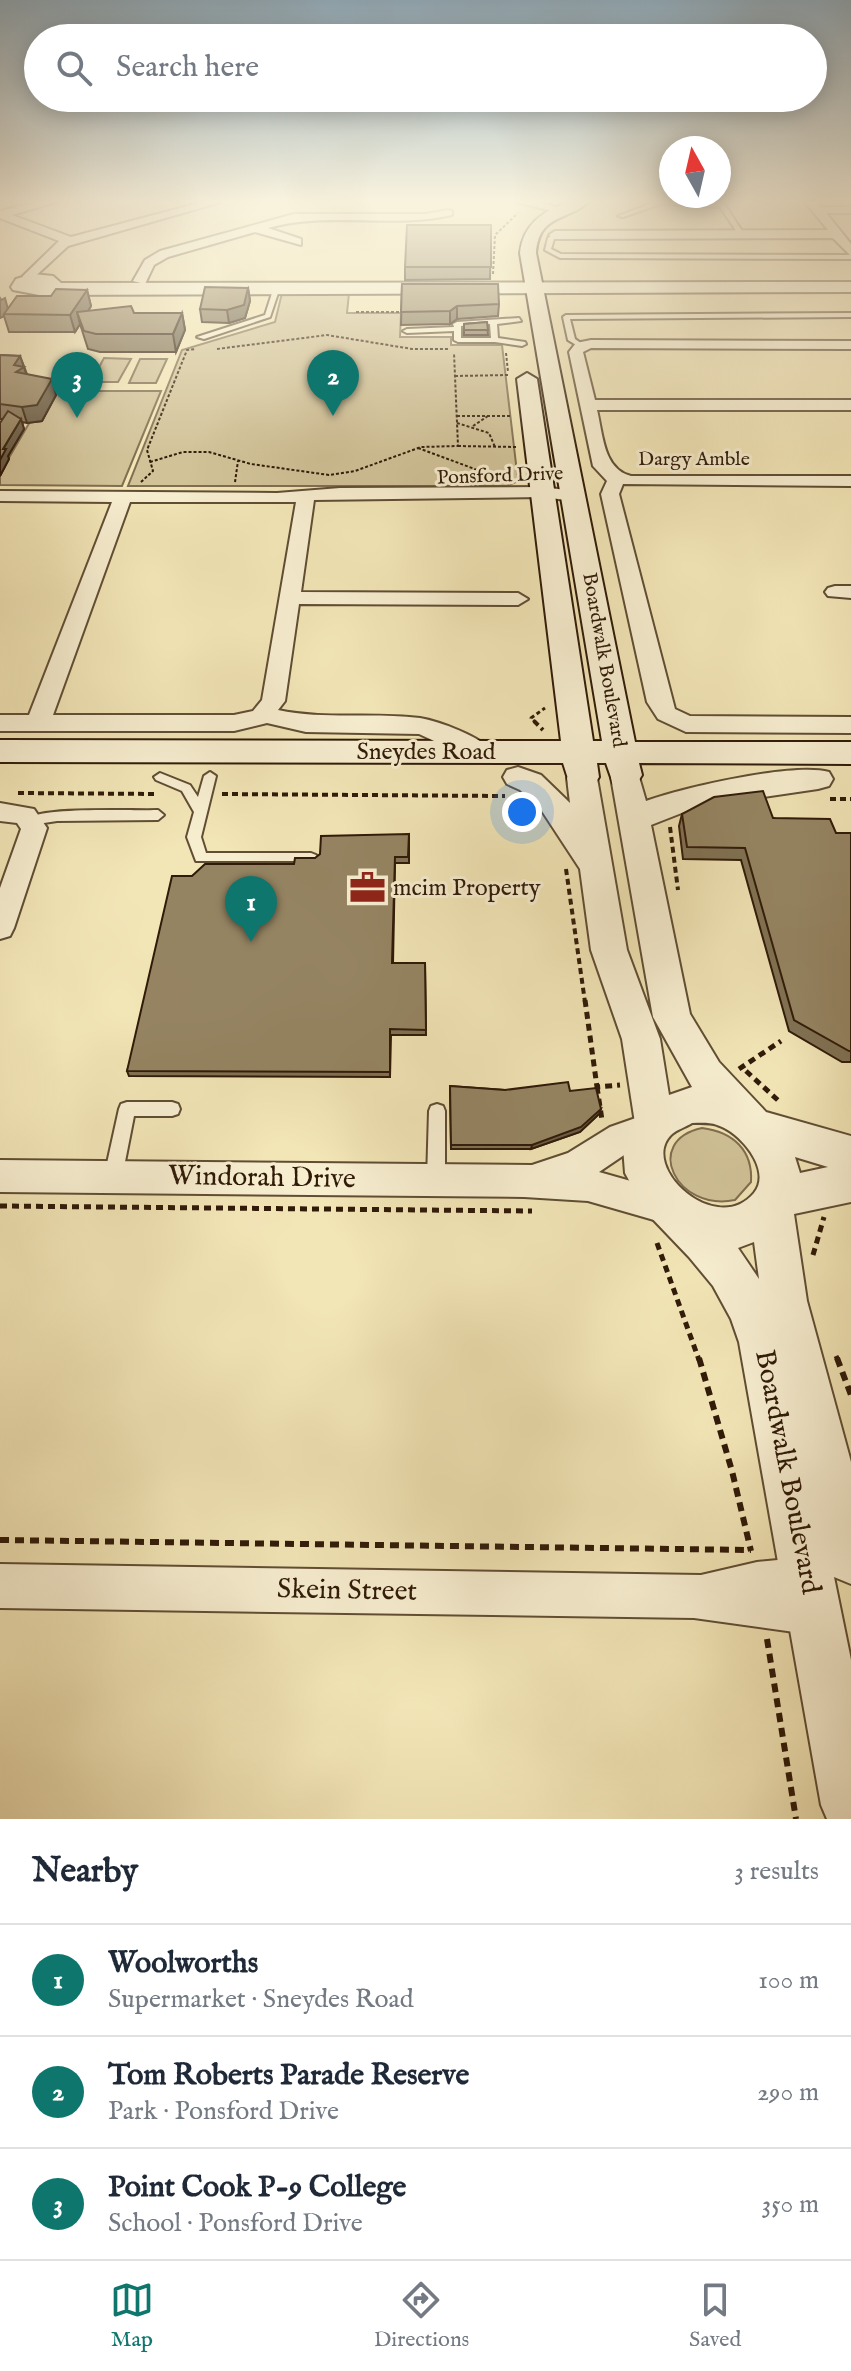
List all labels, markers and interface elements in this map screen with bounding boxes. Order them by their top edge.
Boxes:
search box [24,24,827,112]
icon: search [52,46,96,90]
text: Search here [116,49,259,87]
north arrow [659,136,731,208]
pin: 2 [307,350,359,416]
pin: 3 [51,352,103,418]
street label: Dargy Amble [638,447,750,472]
street label: Ponsford Drive [436,461,564,491]
street label: Boardwalk Boulevard [576,571,632,750]
street label: Sneydes Road [356,737,496,768]
your location [502,792,542,832]
office icon: mcim Property [348,869,386,907]
place label: mcim Property [393,873,541,904]
pin: 1 [225,876,277,942]
street label: Windorah Drive [168,1159,356,1197]
street label: Boardwalk Boulevard [746,1347,828,1597]
street label: Skein Street [277,1572,418,1610]
text: Nearby [32,1850,138,1893]
text: 3 results [734,1855,819,1888]
text: Woolworths [108,1945,258,1983]
text: 1 [53,1964,63,1997]
text: 100 m [758,1964,819,1997]
text: Supermarket · Sneydes Road [108,1983,414,2016]
text: Tom Roberts Parade Reserve [108,2057,469,2095]
text: 2 [52,2076,64,2109]
text: 290 m [757,2076,819,2109]
text: Park · Ponsford Drive [108,2095,339,2128]
text: Point Cook P-9 College [108,2169,406,2207]
text: 3 [53,2188,63,2221]
text: 350 m [761,2188,819,2221]
text: School · Ponsford Drive [108,2207,363,2240]
tab: Map [110,2278,154,2354]
tab: Directions [374,2278,469,2354]
tab: Saved [689,2278,741,2354]

